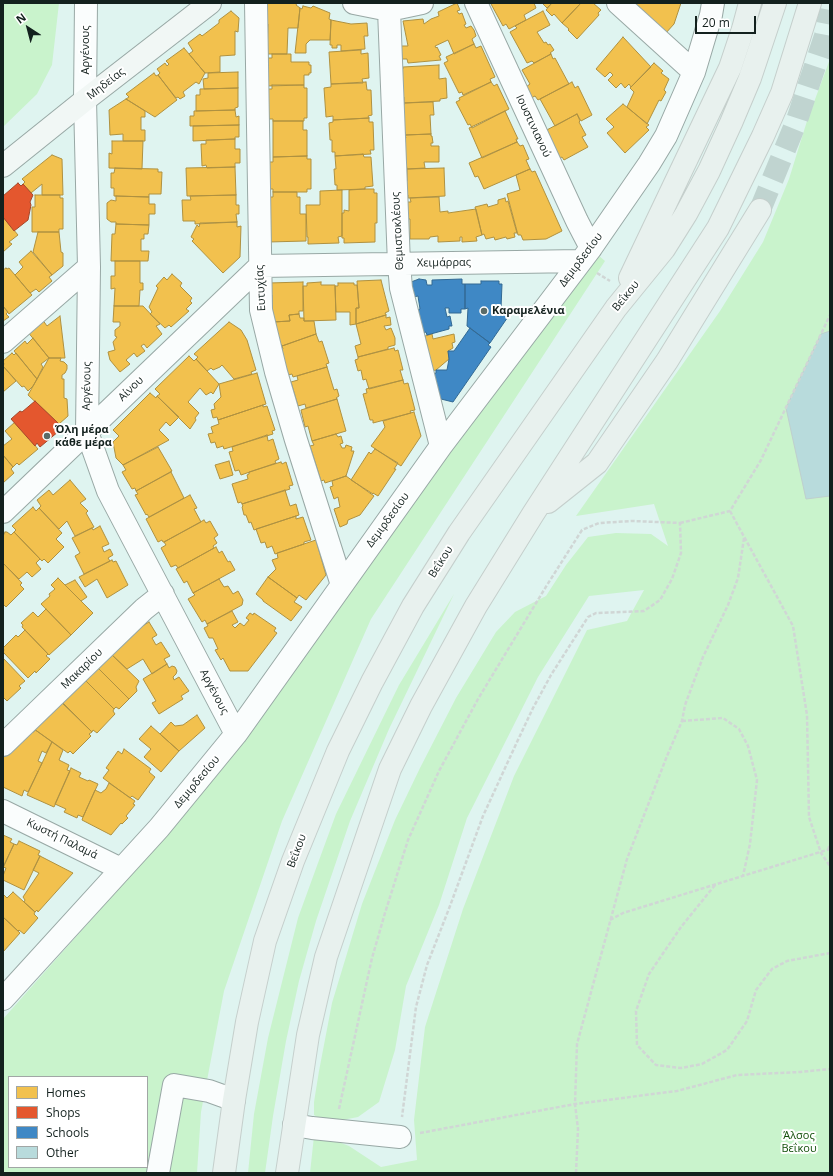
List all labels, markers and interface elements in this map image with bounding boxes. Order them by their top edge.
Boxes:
north arrow [8,8,48,48]
scale bar [697,8,758,34]
text: N [13,9,29,27]
text: 20 m [702,14,730,31]
street label: Αργένους [79,25,93,75]
street label: Μηδείας [85,65,127,103]
street label: Ιουστινιανού [513,93,553,159]
street label: Θεμιστοκλέους [389,191,407,271]
street label: Δεμιρδεσίου [556,230,606,290]
street label: Χειμάρρας [417,256,471,270]
street label: Ευτυχίας [253,264,269,312]
street label: Βεΐκου [610,278,642,314]
place label: Καραμελένια [492,304,565,318]
marker: Καραμελένια [479,306,489,316]
street label: Αργένους [80,361,94,411]
street label: Αίνου [116,374,146,404]
place label: Όλη μέρα κάθε μέρα [55,423,112,449]
marker: Όλη μέρα κάθε μέρα [42,431,52,441]
street label: Δεμιρδεσίου [364,490,412,550]
street label: Βεΐκου [426,544,456,580]
street label: Μακαρίου [58,646,106,692]
street label: Αργένους [197,667,231,717]
street label: Δεμιρδεσίου [171,753,223,811]
street label: Κωστή Παλαμά [24,816,100,862]
street label: Βεΐκου [285,832,309,870]
legend [8,1076,148,1168]
text: Homes [46,1084,86,1101]
text: Shops [46,1104,80,1121]
text: Schools [46,1124,89,1141]
park label: Άλσος Βεΐκου [781,1129,817,1155]
text: Other [46,1144,79,1161]

